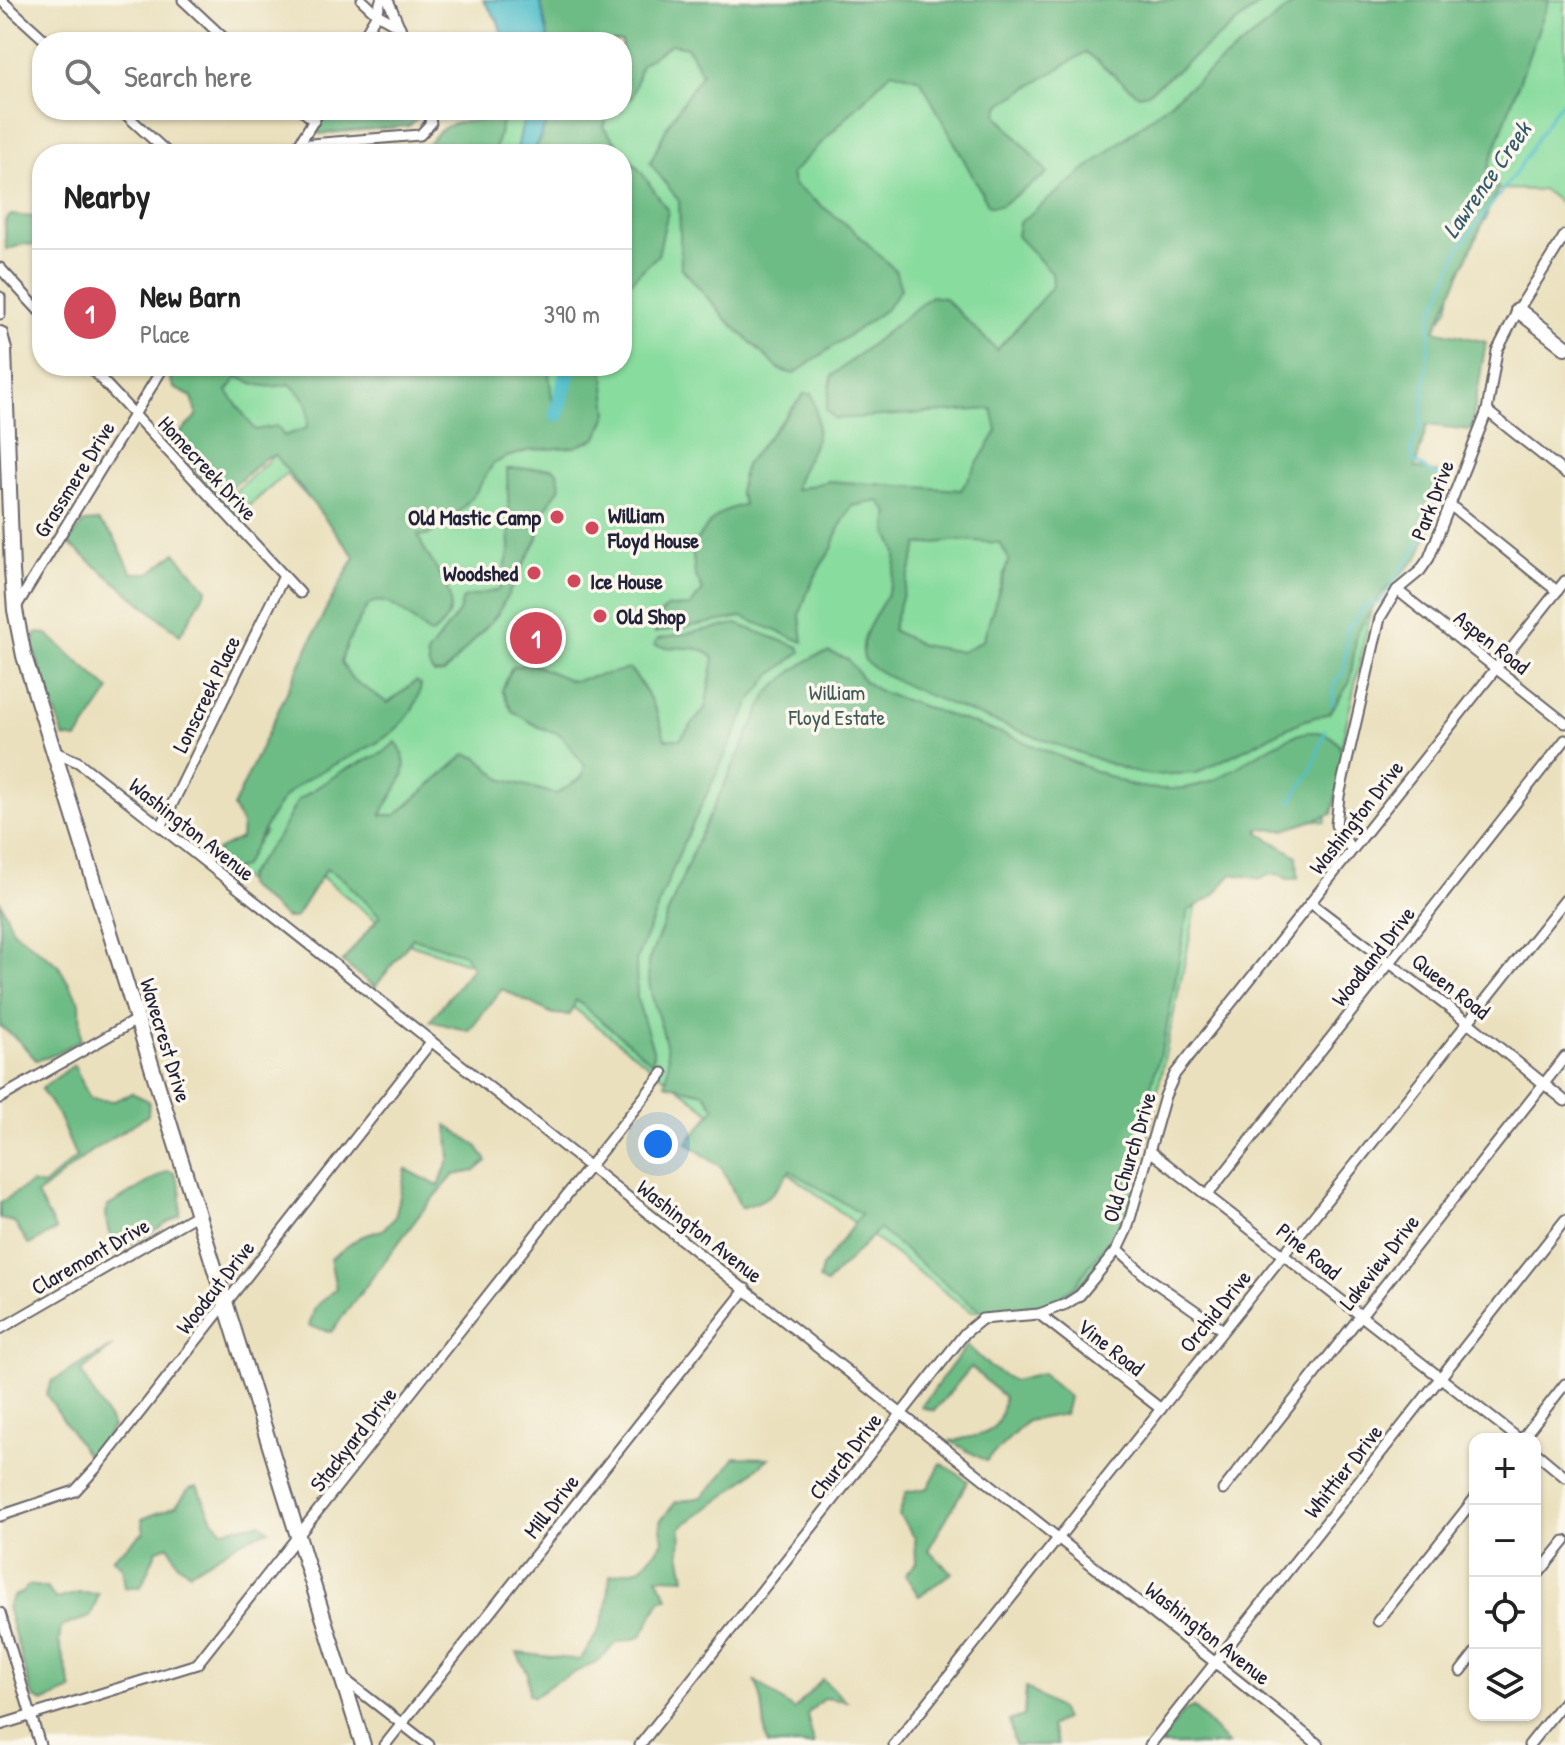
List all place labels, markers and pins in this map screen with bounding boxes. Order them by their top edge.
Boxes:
place label: William Floyd House [607,500,699,556]
place label: Old Mastic Camp [408,502,542,533]
marker: Old Mastic Camp [548,508,566,526]
marker: William Floyd House [583,519,601,537]
place label: Woodshed [443,558,518,588]
marker: Woodshed [525,564,543,582]
place label: Ice House [590,566,663,596]
marker: Ice House [565,572,583,590]
place label: Old Shop [616,601,686,632]
marker: Old Shop [591,607,609,625]
pin: 1 [510,608,562,668]

